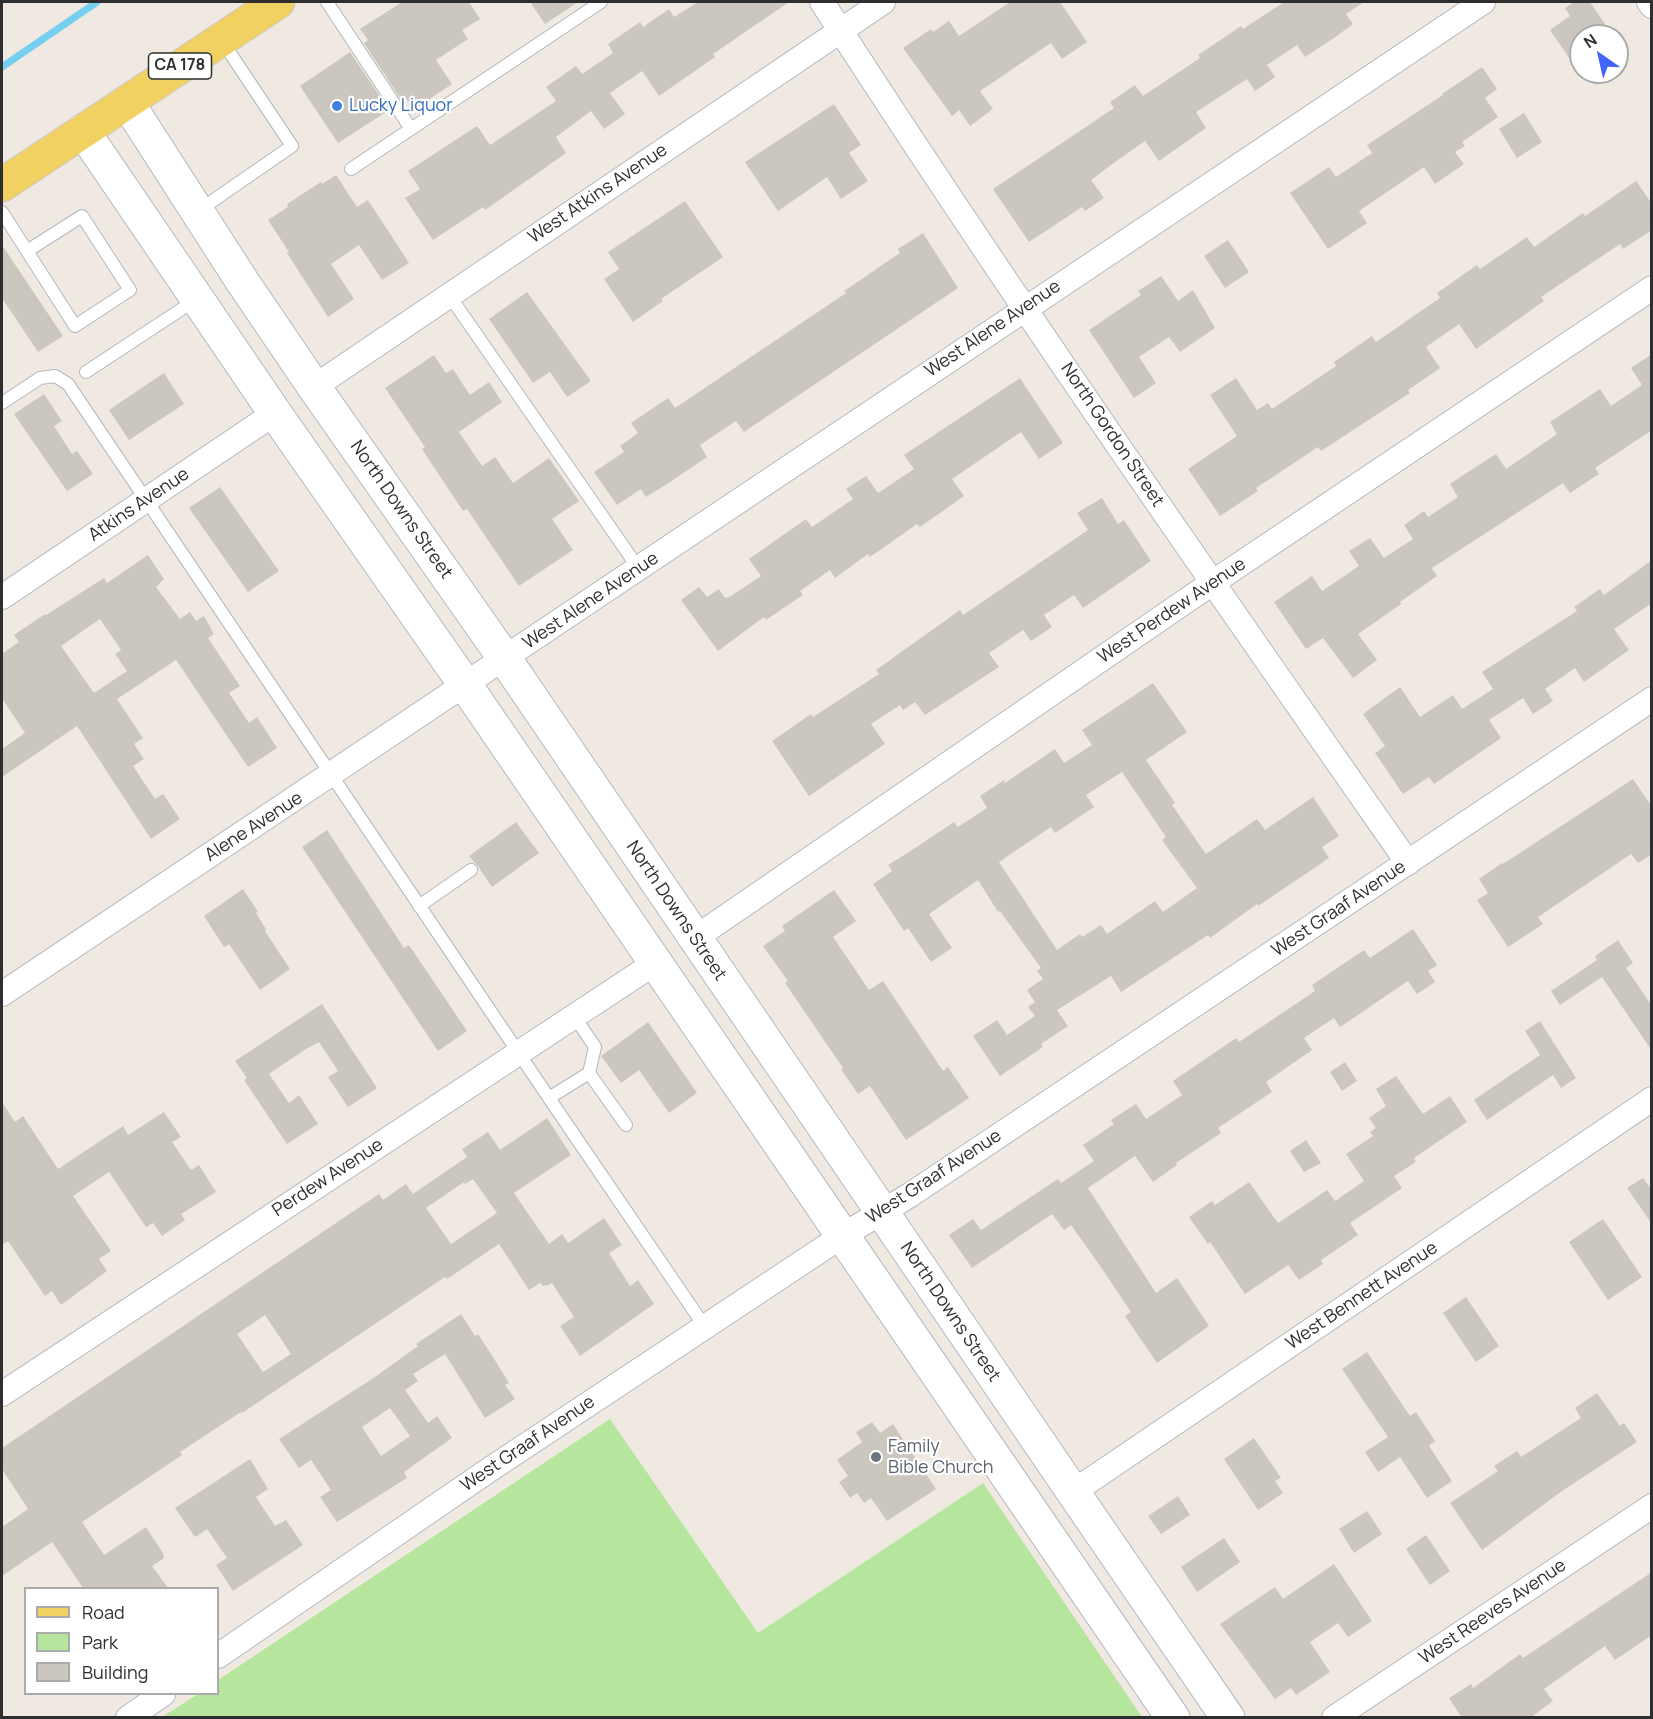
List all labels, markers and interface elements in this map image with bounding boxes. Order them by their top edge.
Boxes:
north arrow [1569,24,1629,84]
text: N [1579,28,1601,53]
road number: CA 178 [148,53,212,79]
place label: Lucky Liquor [349,95,453,117]
marker: Lucky Liquor [330,99,344,113]
street label: West Atkins Avenue [524,139,672,249]
street label: West Alene Avenue [921,276,1065,382]
street label: North Gordon Street [1056,359,1168,511]
street label: North Downs Street [345,437,457,583]
street label: Atkins Avenue [85,463,193,547]
street label: West Alene Avenue [519,548,663,654]
street label: West Perdew Avenue [1094,553,1250,669]
street label: Alene Avenue [201,787,307,867]
street label: North Downs Street [621,837,731,985]
street label: West Graaf Avenue [1268,856,1410,962]
street label: West Graaf Avenue [862,1125,1006,1229]
street label: Perdew Avenue [269,1134,387,1222]
street label: West Bennett Avenue [1282,1237,1442,1355]
street label: North Downs Street [895,1238,1005,1386]
street label: West Graaf Avenue [457,1391,599,1497]
place label: Family Bible Church [888,1436,993,1478]
marker: Family Bible Church [869,1450,883,1464]
street label: West Reeves Avenue [1415,1555,1571,1669]
legend [24,1587,219,1695]
text: Road [82,1600,125,1624]
text: Park [82,1630,118,1654]
text: Building [82,1660,148,1684]

